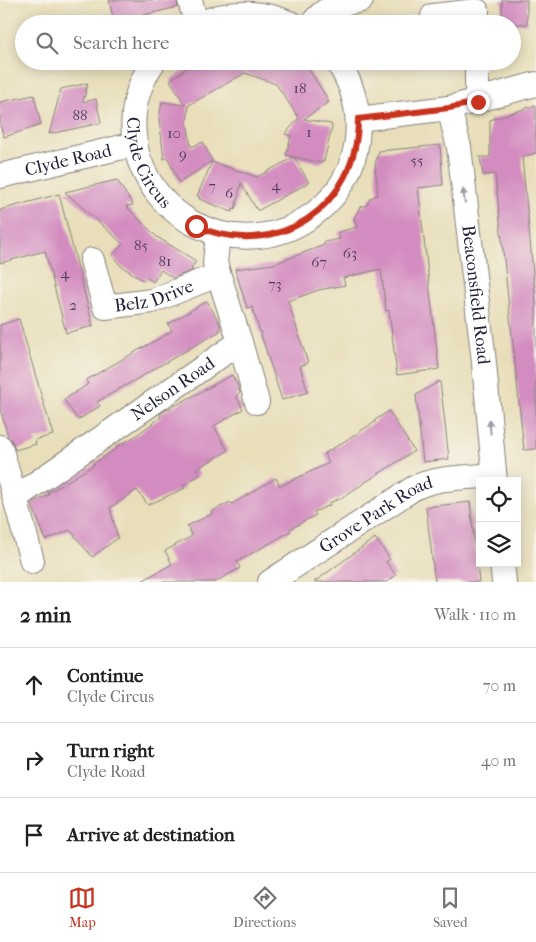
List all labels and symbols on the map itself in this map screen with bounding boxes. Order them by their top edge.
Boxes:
house number: 18 [294,79,306,97]
route end [467,91,490,114]
house number: 88 [72,106,88,124]
street label: Clyde Circus [122,117,176,213]
house number: 1 [306,123,312,141]
house number: 10 [167,124,181,142]
street label: Clyde Road [23,140,114,181]
house number: 9 [179,145,187,163]
house number: 55 [411,151,423,169]
house number: 4 [272,176,282,194]
house number: 7 [208,177,216,195]
house number: 6 [225,184,234,202]
one-way arrow [460,187,468,203]
route start [185,215,208,238]
street label: Beaconsfield Road [457,224,494,366]
house number: 85 [134,236,148,254]
house number: 63 [343,244,357,262]
house number: 81 [159,252,171,270]
house number: 67 [311,253,327,271]
house number: 4 [61,264,71,282]
house number: 73 [268,275,282,293]
street label: Belz Drive [113,276,197,317]
house number: 2 [69,296,77,314]
street label: Nelson Road [127,353,219,425]
one-way arrow [485,419,493,435]
street label: Grove Park Road [315,472,435,558]

